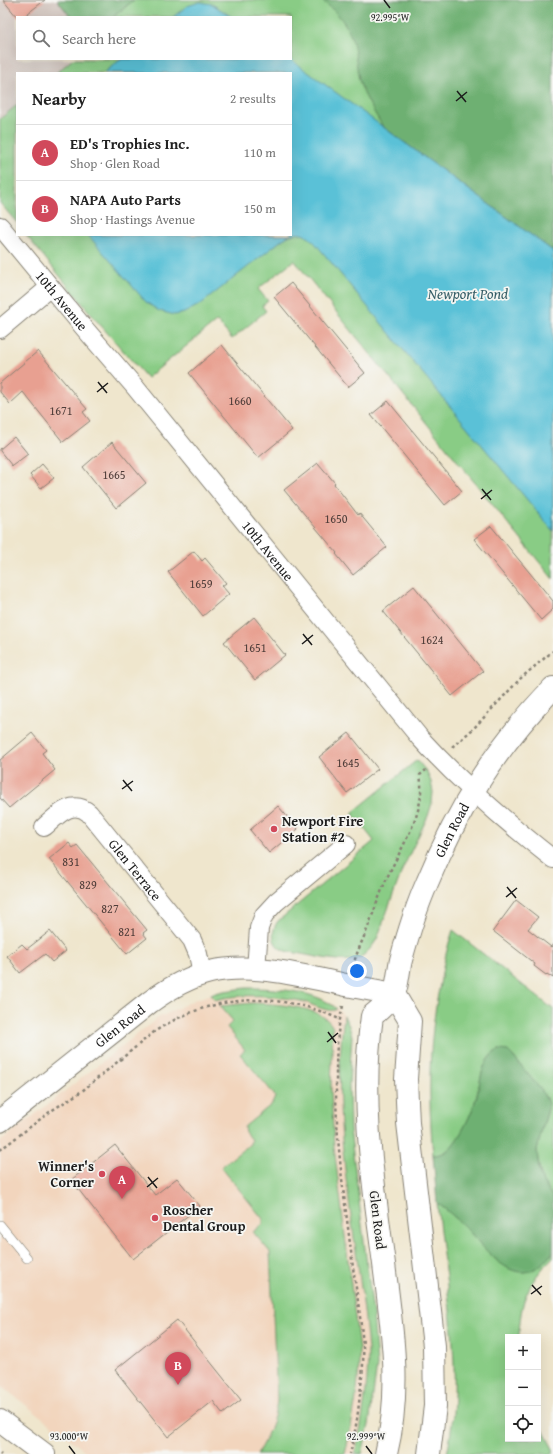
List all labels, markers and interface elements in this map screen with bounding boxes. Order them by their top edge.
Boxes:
text: 92.995°W [371,10,410,25]
search box [16,16,292,60]
icon: search [30,27,52,49]
text: Search here [62,28,136,49]
text: Nearby [32,86,86,111]
text: 2 results [230,89,276,108]
text: ED's Trophies Inc. [70,133,189,154]
text: A [41,143,49,162]
text: 110 m [244,143,276,162]
text: Shop · Glen Road [70,154,160,173]
text: NAPA Auto Parts [70,189,181,210]
text: B [41,199,49,218]
text: 150 m [244,199,276,218]
text: Shop · Hastings Avenue [70,210,195,229]
street label: 10th Avenue [31,266,93,335]
water label: Newport Pond [428,283,508,304]
house number: 1660 [228,392,252,409]
house number: 1671 [49,402,73,419]
house number: 1665 [102,466,126,483]
house number: 1650 [324,510,348,527]
street label: 10th Avenue [237,516,299,585]
house number: 1659 [189,575,213,592]
house number: 1624 [420,631,444,648]
house number: 1651 [243,639,267,656]
house number: 1645 [336,754,360,771]
street label: Glen Road [429,799,474,861]
place label: Newport Fire Station #2 [282,811,363,847]
marker: Newport Fire Station #2 [269,824,279,834]
street label: Glen Terrace [104,835,167,905]
house number: 831 [62,853,80,870]
house number: 829 [79,876,97,893]
house number: 827 [101,900,119,917]
house number: 821 [118,923,136,940]
your location [347,961,367,981]
street label: Glen Road [91,999,150,1052]
place label: Winner's Corner [38,1156,95,1192]
pin: A [109,1166,135,1199]
marker: Winner's Corner [97,1169,107,1179]
street label: Glen Road [364,1190,392,1251]
place label: Roscher Dental Group [163,1200,245,1236]
marker: Roscher Dental Group [150,1213,160,1223]
map controls [505,1334,541,1442]
button: + [505,1334,541,1370]
pin: B [165,1352,191,1385]
button: − [505,1370,541,1406]
button: locate [505,1406,541,1442]
text: 93.000°W [50,1429,89,1444]
text: 92.999°W [347,1429,386,1444]

